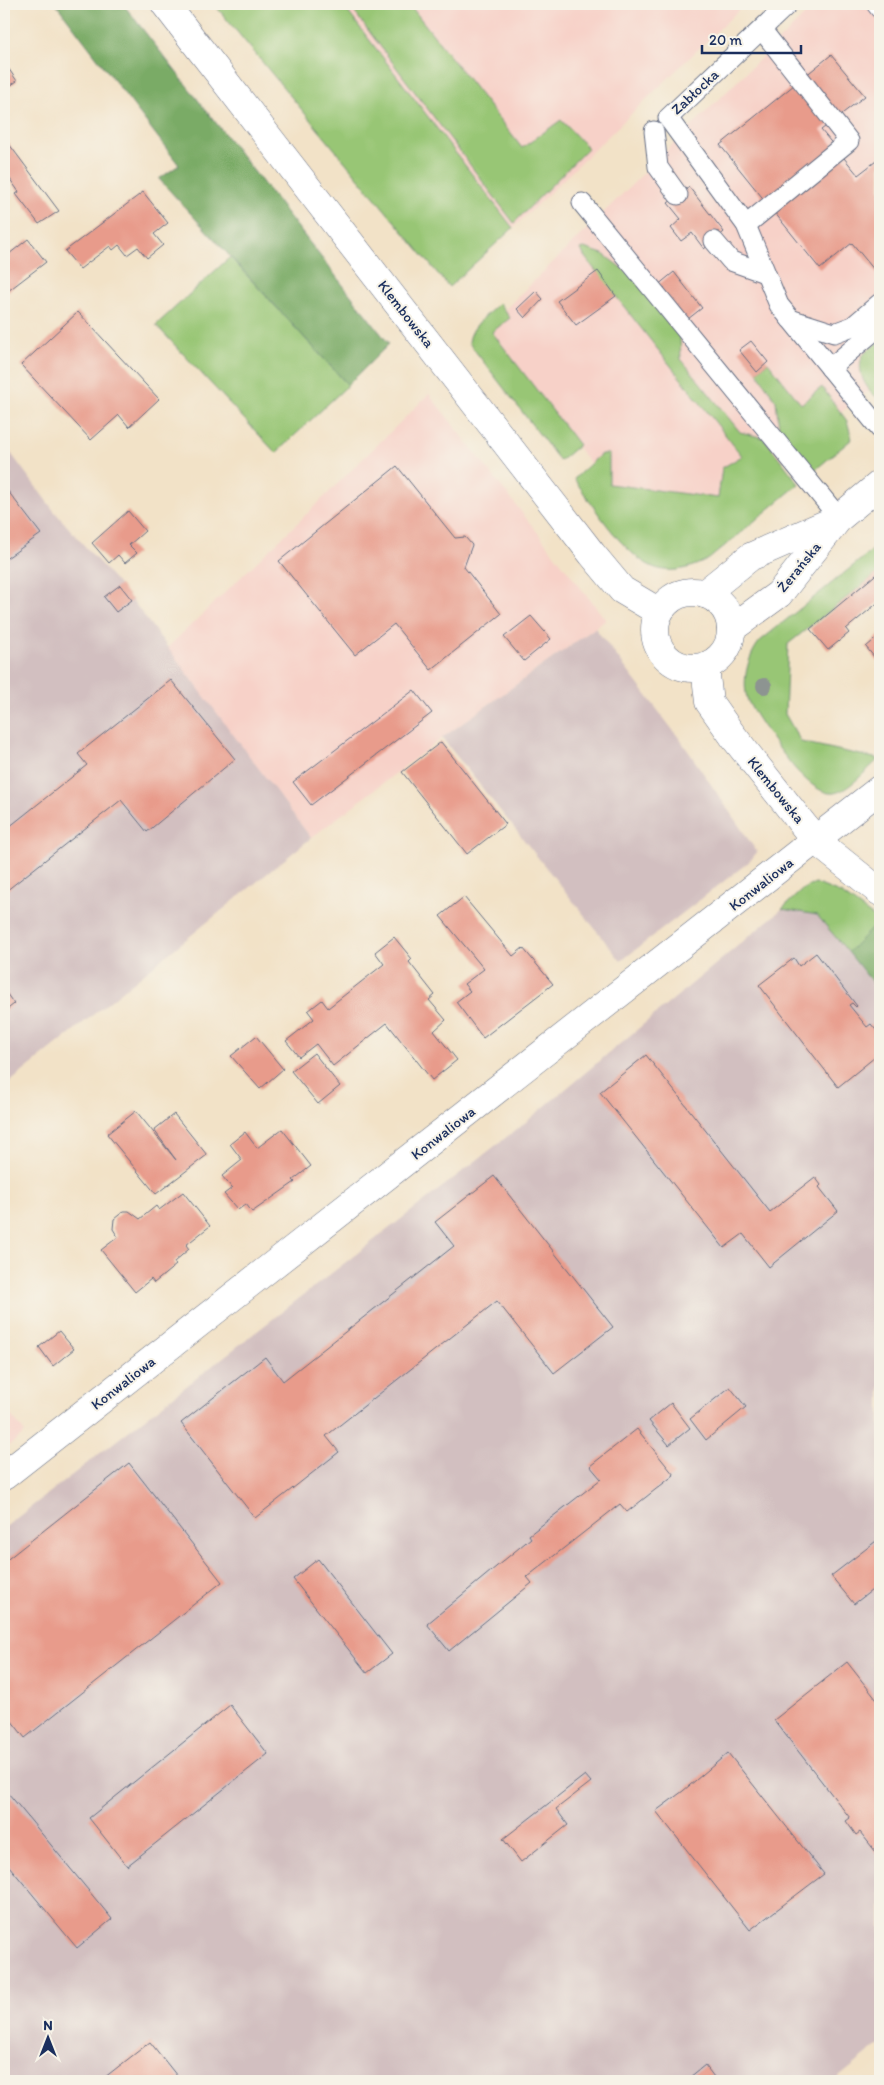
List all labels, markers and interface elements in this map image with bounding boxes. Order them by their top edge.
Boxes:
scale bar [702,22,800,54]
text: 20 m [709,31,743,49]
street label: Zabłocka [667,65,723,119]
street label: Klembowska [374,277,438,352]
street label: Żerańska [773,538,825,596]
street label: Klembowska [744,753,809,827]
street label: Konwaliowa [725,853,797,915]
street label: Konwaliowa [407,1102,479,1164]
street label: Konwaliowa [87,1352,159,1414]
north arrow [22,2012,72,2062]
text: N [43,2017,53,2034]

